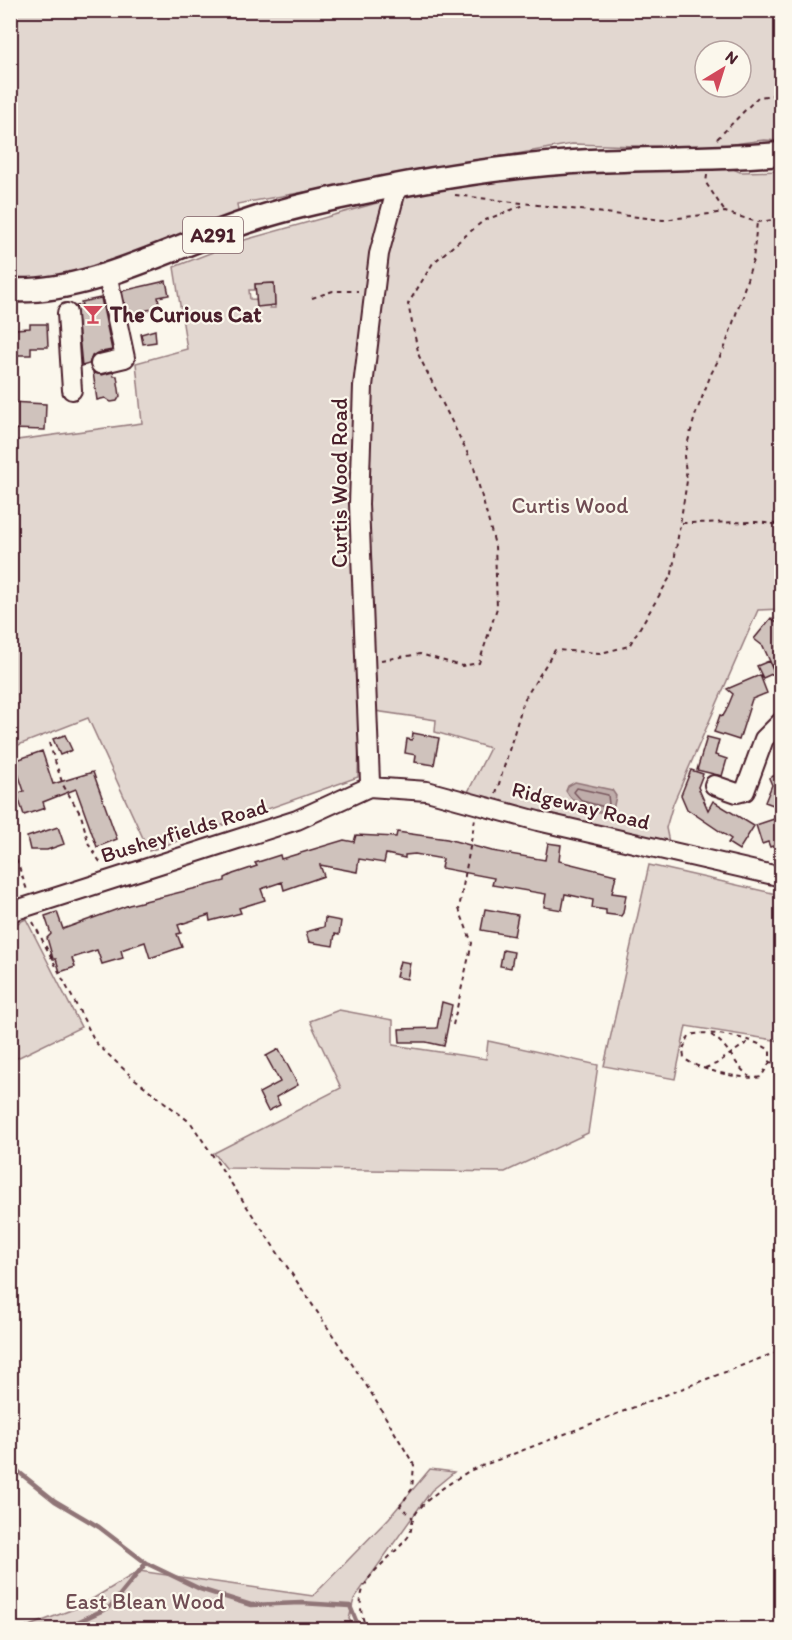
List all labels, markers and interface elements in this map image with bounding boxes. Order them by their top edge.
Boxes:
north arrow [693,39,753,99]
text: N [722,47,742,68]
road number: A291 [183,217,243,253]
place label: The Curious Cat [109,301,262,328]
bar icon: The Curious Cat [81,302,105,326]
street label: Curtis Wood Road [326,398,353,568]
park label: Curtis Wood [512,492,628,519]
street label: Ridgeway Road [509,775,653,836]
street label: Busheyfields Road [97,792,271,869]
park label: East Blean Wood [65,1588,225,1615]

